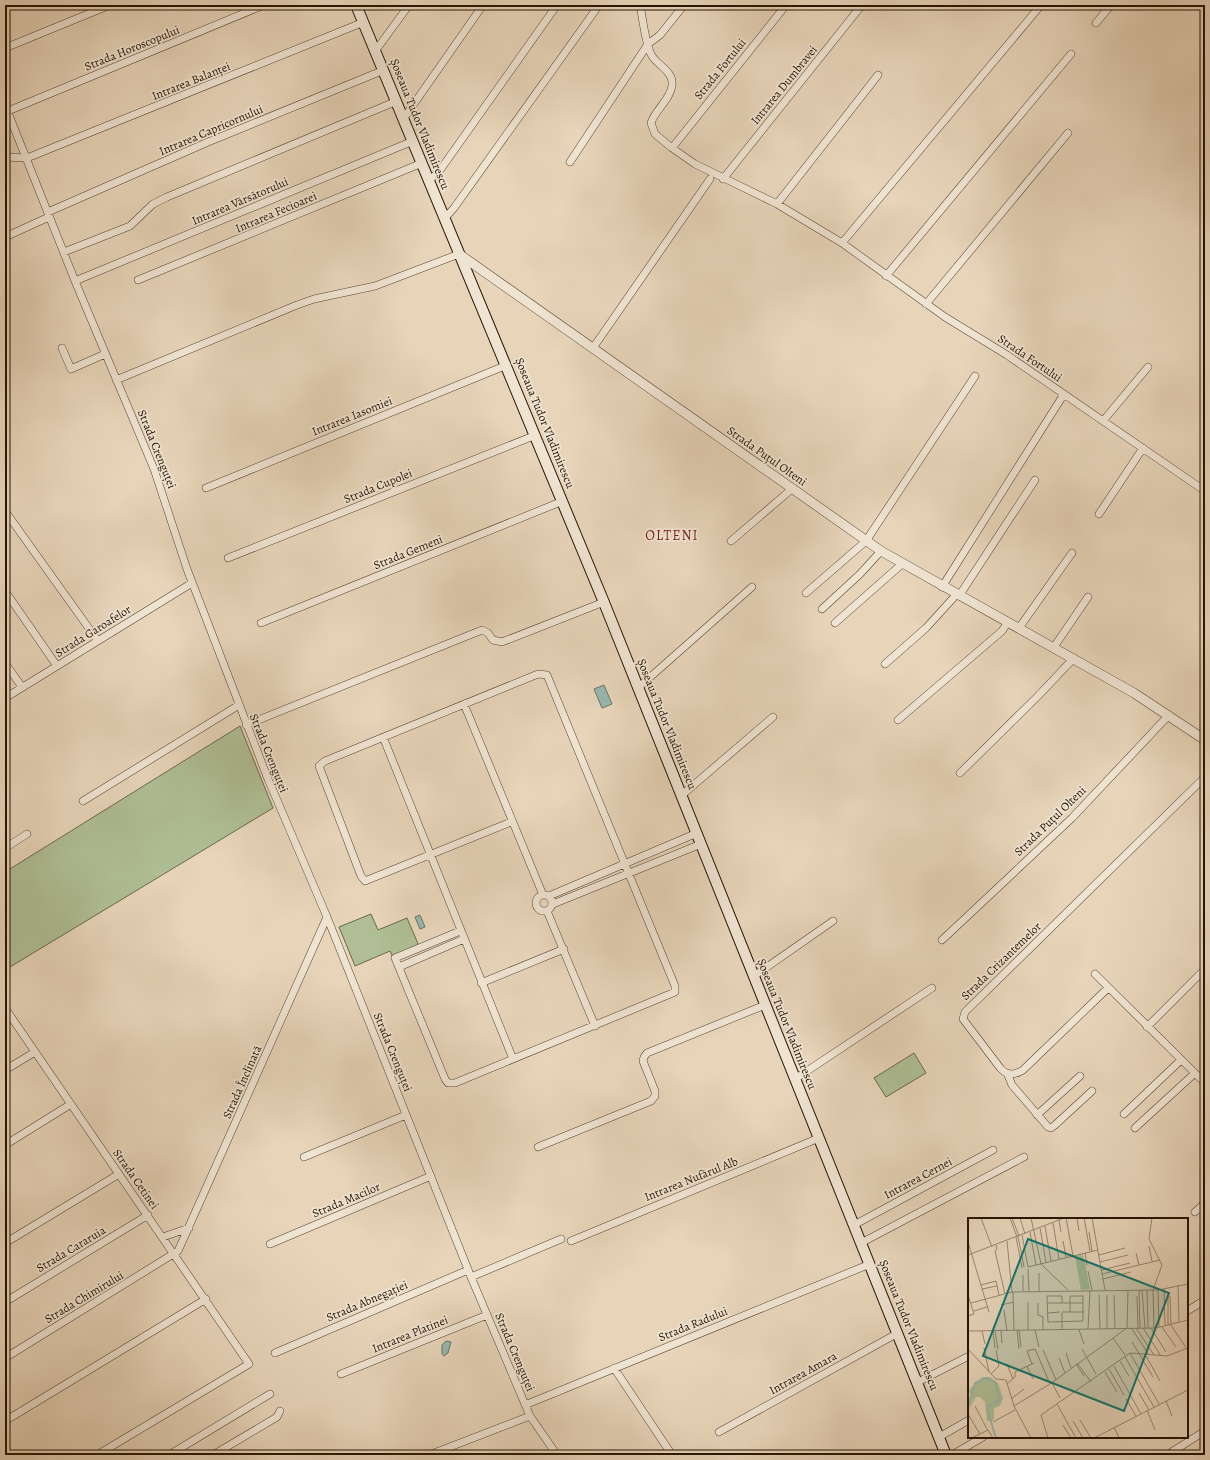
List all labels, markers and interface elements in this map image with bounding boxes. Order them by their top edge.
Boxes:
street label: Strada Horoscopului [82,22,182,74]
street label: Strada Fortului [690,35,750,103]
street label: Intrarea Dumbravei [747,42,821,128]
street label: Șoseaua Tudor Vladimirescu [386,56,454,192]
street label: Intrarea Balanței [149,58,233,104]
street label: Intrarea Capricornului [157,101,265,159]
street label: Intrarea Vărsătorului [189,173,291,229]
street label: Intrarea Fecioarei [233,188,319,236]
street label: Strada Fortului [995,331,1065,385]
street label: Șoseaua Tudor Vladimirescu [511,355,579,491]
street label: Intrarea Iasomiei [309,393,395,439]
street label: Strada Crenguței [134,407,180,491]
street label: Strada Puțul Olteni [724,422,810,490]
street label: Strada Cupolei [341,465,415,507]
district label: OLTENI [645,526,699,545]
street label: Strada Gemeni [371,531,445,573]
street label: Strada Garoafelor [52,601,134,661]
street label: Șoseaua Tudor Vladimirescu [633,656,701,792]
street label: Strada Crenguței [246,711,292,795]
street label: Strada Puțul Olteni [1011,783,1089,859]
street label: Strada Crizantemelor [957,918,1045,1004]
street label: Șoseaua Tudor Vladimirescu [753,956,821,1092]
street label: Strada Crenguței [370,1010,416,1094]
street label: Strada Înclinată [219,1042,265,1121]
street label: Strada Cetinei [109,1146,163,1212]
street label: Intrarea Nufărul Alb [642,1153,740,1205]
street label: Intrarea Cernei [881,1153,955,1203]
street label: Strada Macilor [310,1178,383,1222]
inset map [968,1218,1188,1438]
street label: Strada Cararuia [33,1222,109,1276]
street label: Șoseaua Tudor Vladimirescu [875,1257,943,1393]
street label: Strada Chimirului [42,1267,126,1327]
street label: Strada Abnegației [324,1277,410,1325]
street label: Strada Radului [656,1303,730,1345]
street label: Strada Crenguței [491,1310,539,1394]
street label: Intrarea Platinei [370,1312,450,1356]
street label: Intrarea Amara [766,1348,840,1398]

